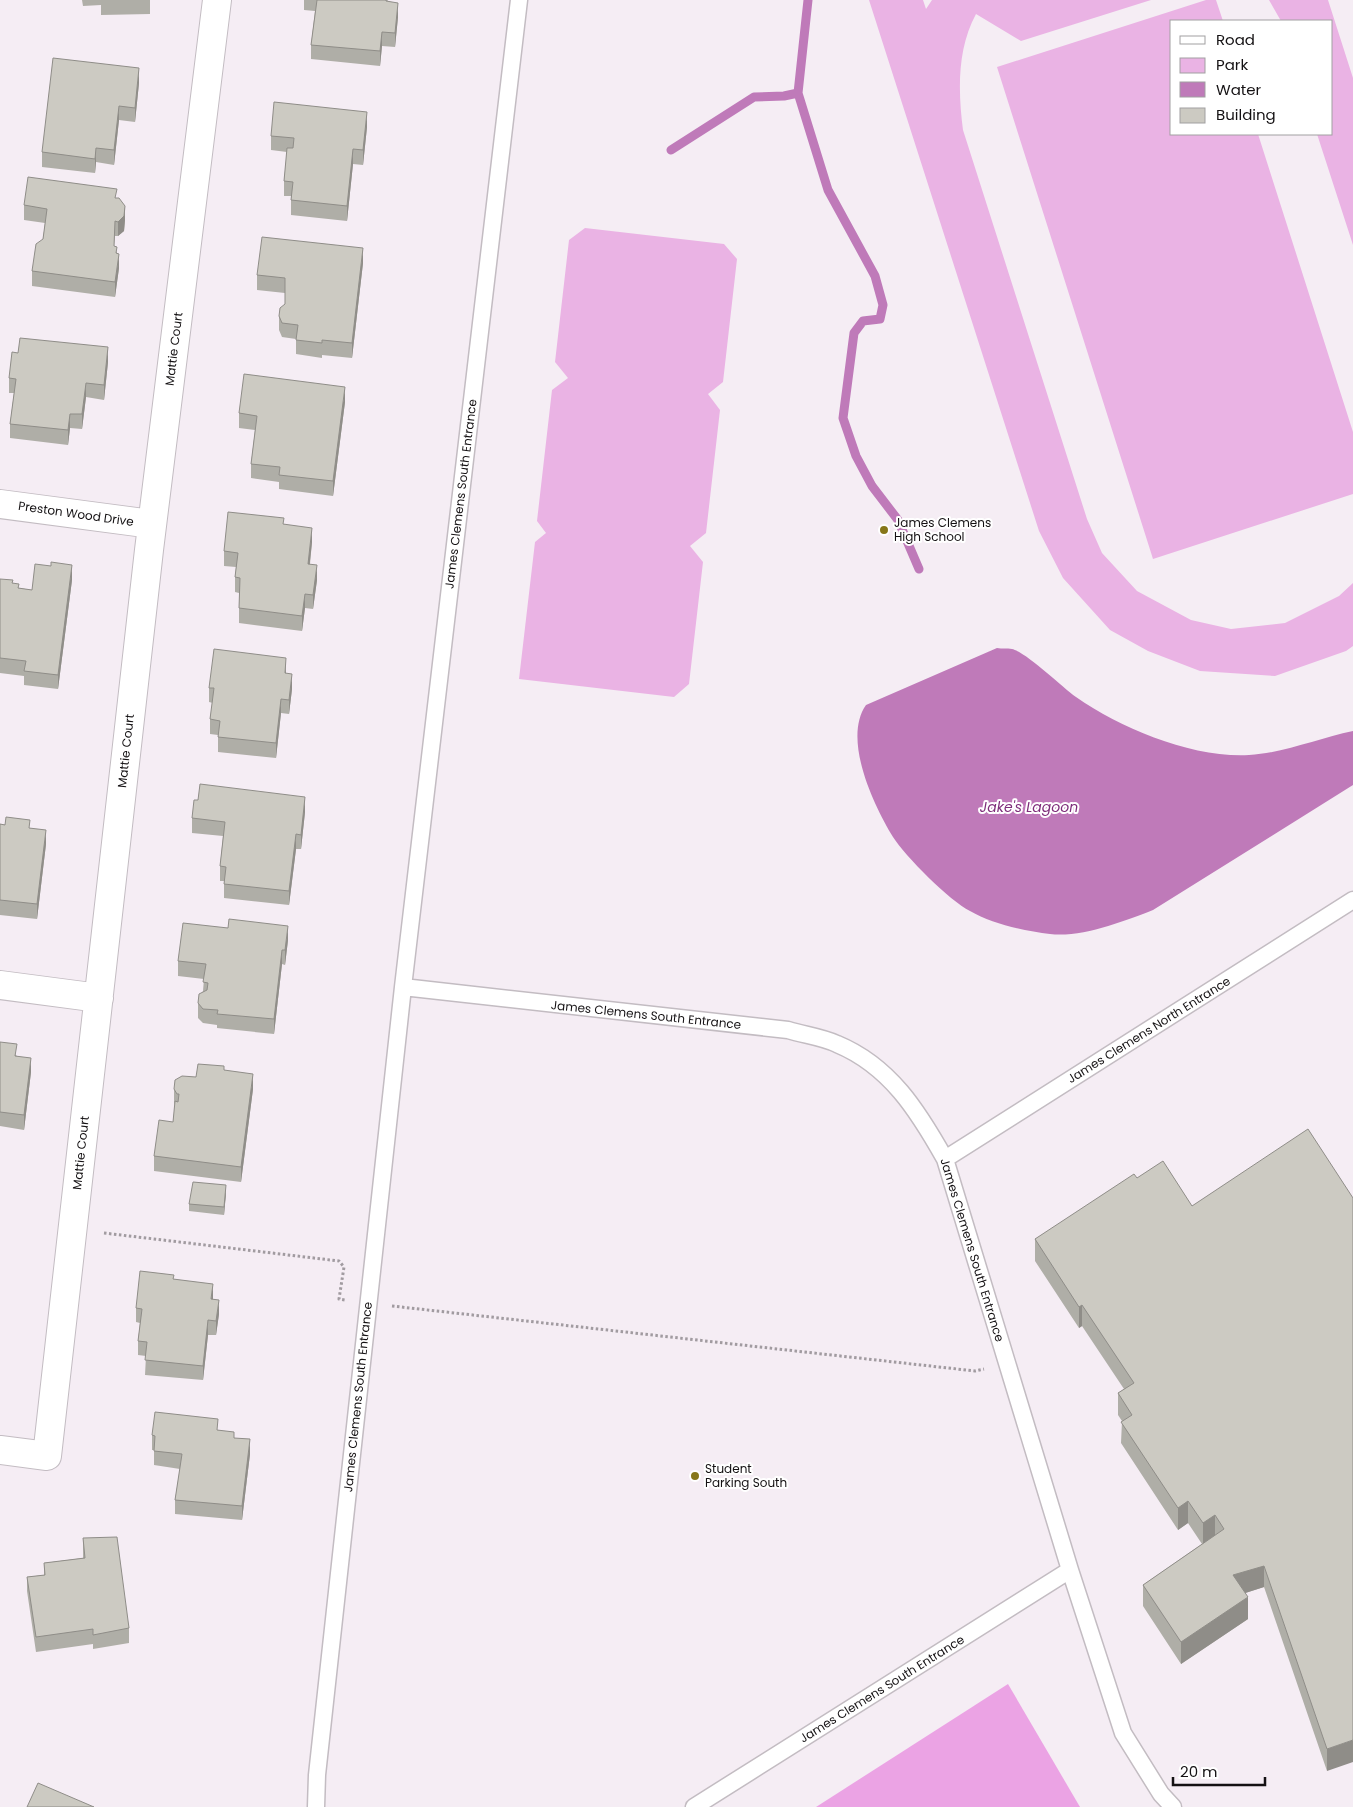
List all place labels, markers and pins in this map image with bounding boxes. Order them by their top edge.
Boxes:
place label: James Clemens High School [894,514,991,545]
marker: James Clemens High School [878,524,890,536]
place label: Student Parking South [705,1460,787,1491]
marker: Student Parking South [689,1470,701,1482]

